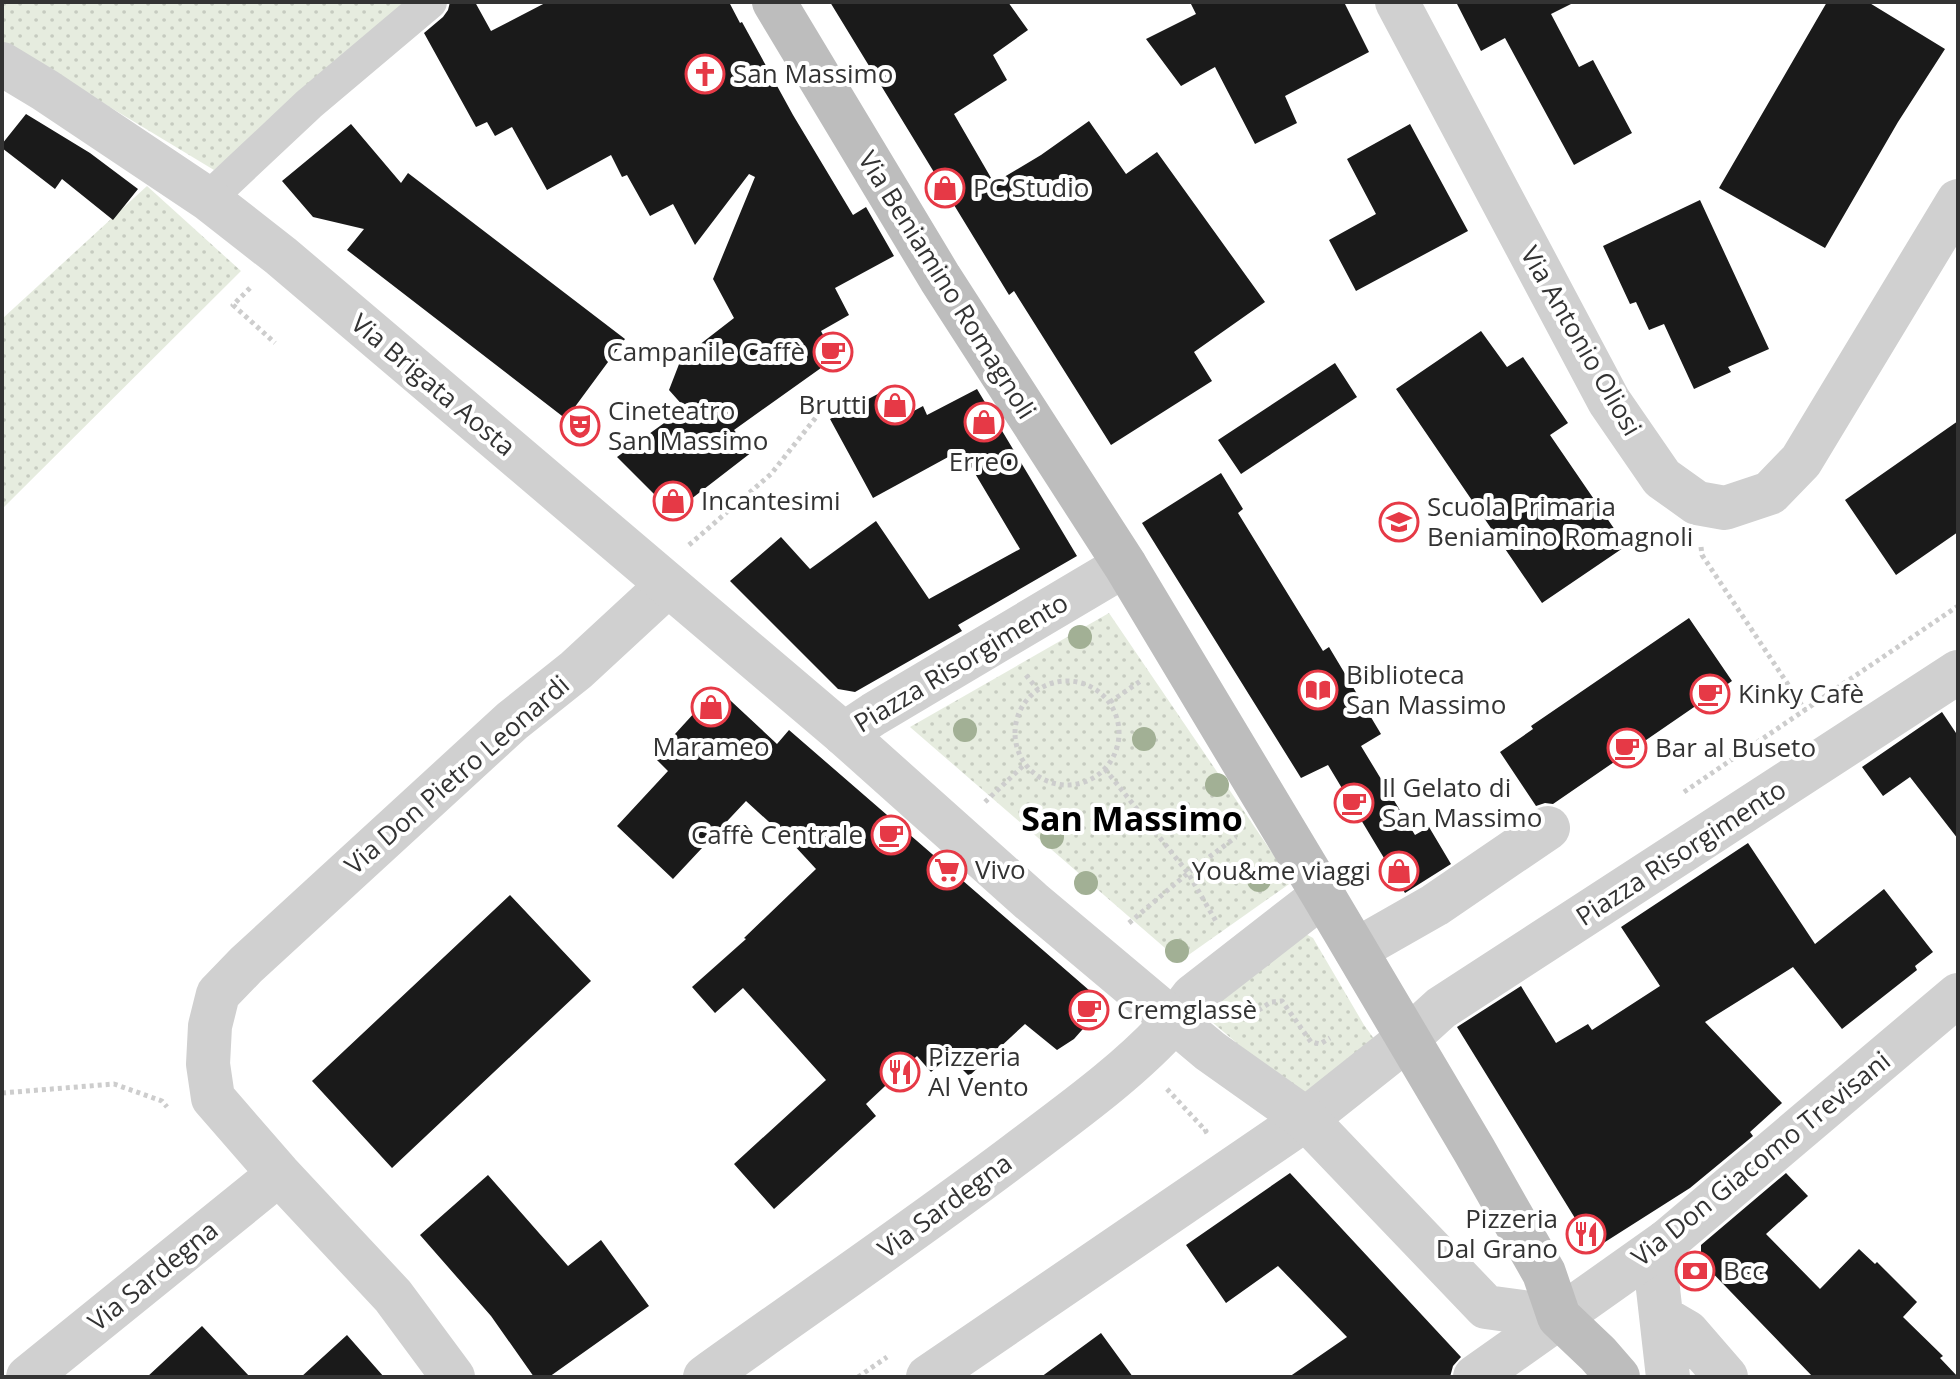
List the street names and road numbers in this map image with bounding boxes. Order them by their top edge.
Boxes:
street label: Via Beniamino Romagnoli [851,144,1045,425]
street label: Via Antonio Oliosi [1513,239,1651,442]
street label: Via Brigata Aosta [344,305,524,464]
street label: Piazza Risorgimento [847,584,1074,740]
street label: Via Don Pietro Leonardi [336,667,576,882]
street label: Piazza Risorgimento [1568,771,1792,934]
street label: Via Don Giacomo Trevisani [1623,1042,1897,1274]
street label: Via Sardegna [870,1144,1019,1266]
street label: Via Sardegna [80,1212,225,1339]

